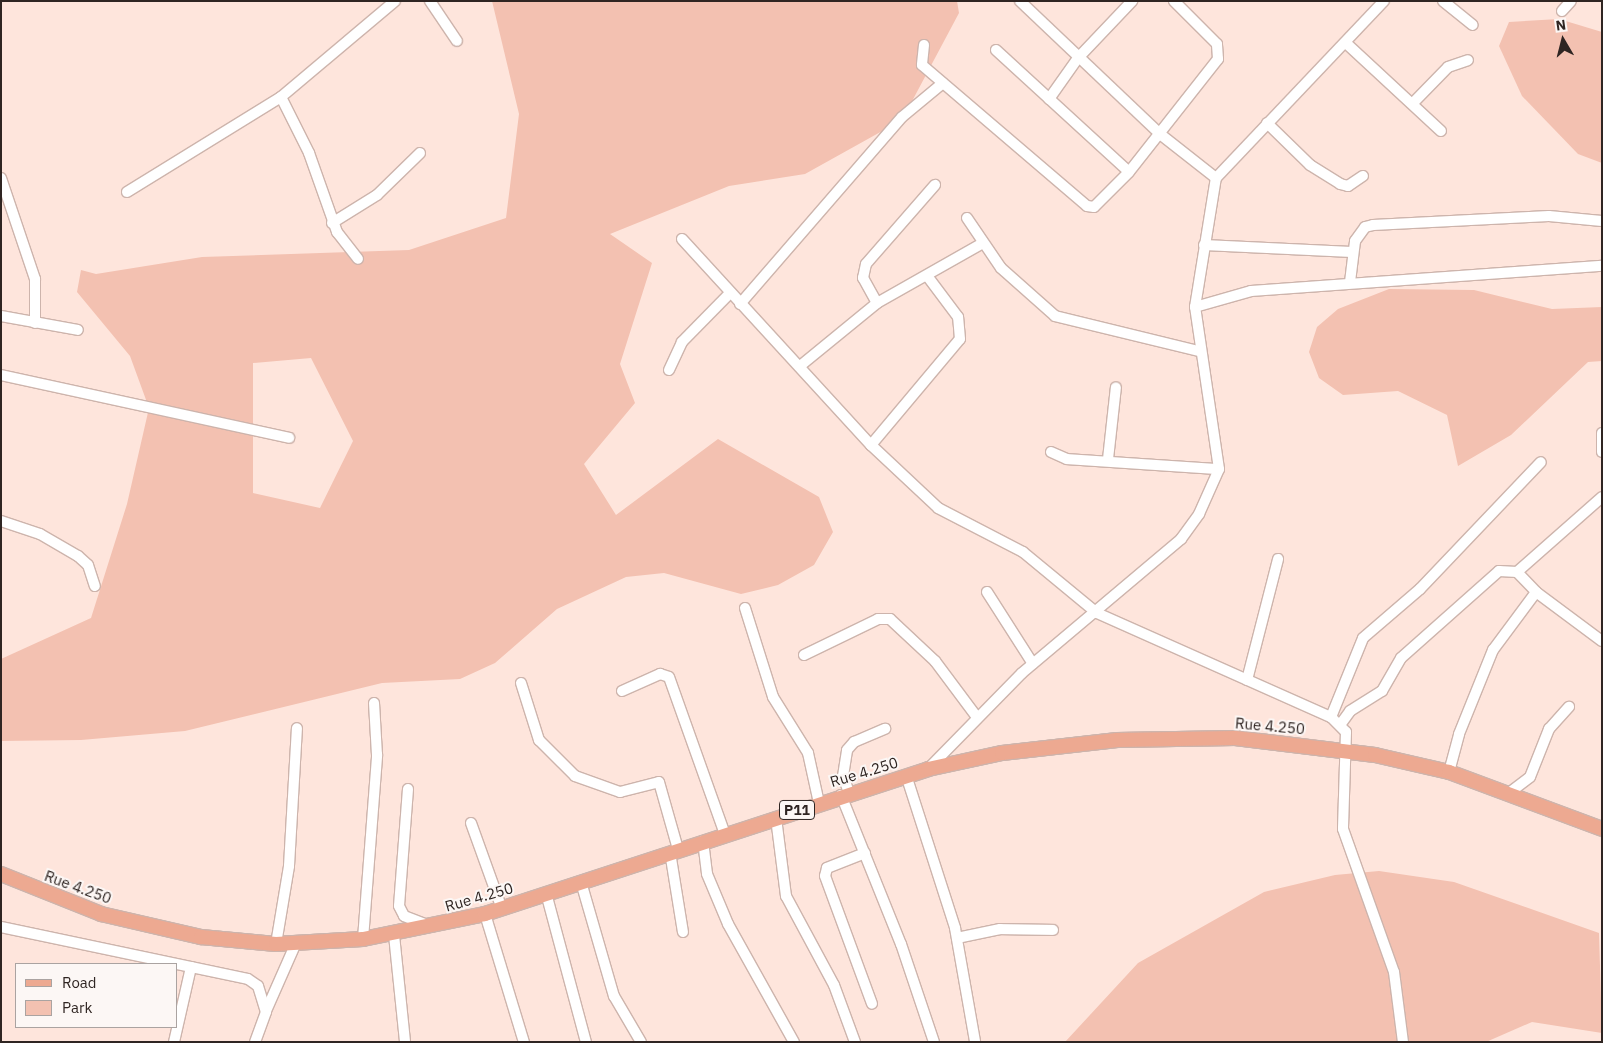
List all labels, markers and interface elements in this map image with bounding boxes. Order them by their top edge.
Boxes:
north arrow [1538,15,1588,65]
text: N [1555,16,1567,35]
street label: Rue 4.250 [1234,714,1306,738]
street label: Rue 4.250 [828,753,900,791]
road number: P11 [778,798,816,822]
street label: Rue 4.250 [42,867,114,907]
street label: Rue 4.250 [443,879,515,915]
legend [15,963,178,1028]
text: Road [62,973,97,992]
text: Park [62,998,92,1017]

